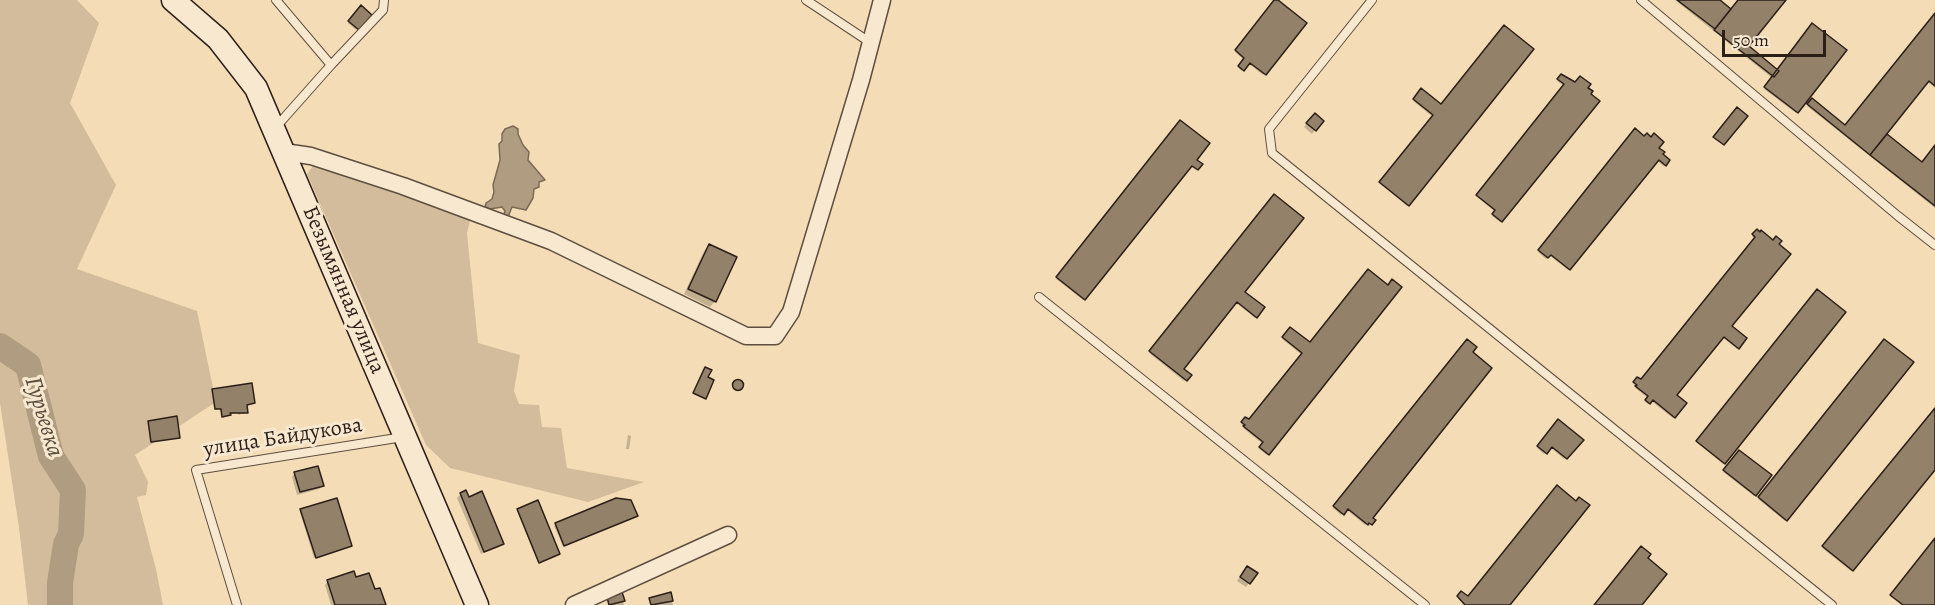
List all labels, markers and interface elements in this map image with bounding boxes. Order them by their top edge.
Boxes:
scale bar [1725,18,1828,56]
text: 50 m [1733,28,1769,52]
street label: Безымянная улица [296,202,390,378]
water label: Гурьевка [17,373,69,461]
street label: улица Байдукова [202,412,364,464]

